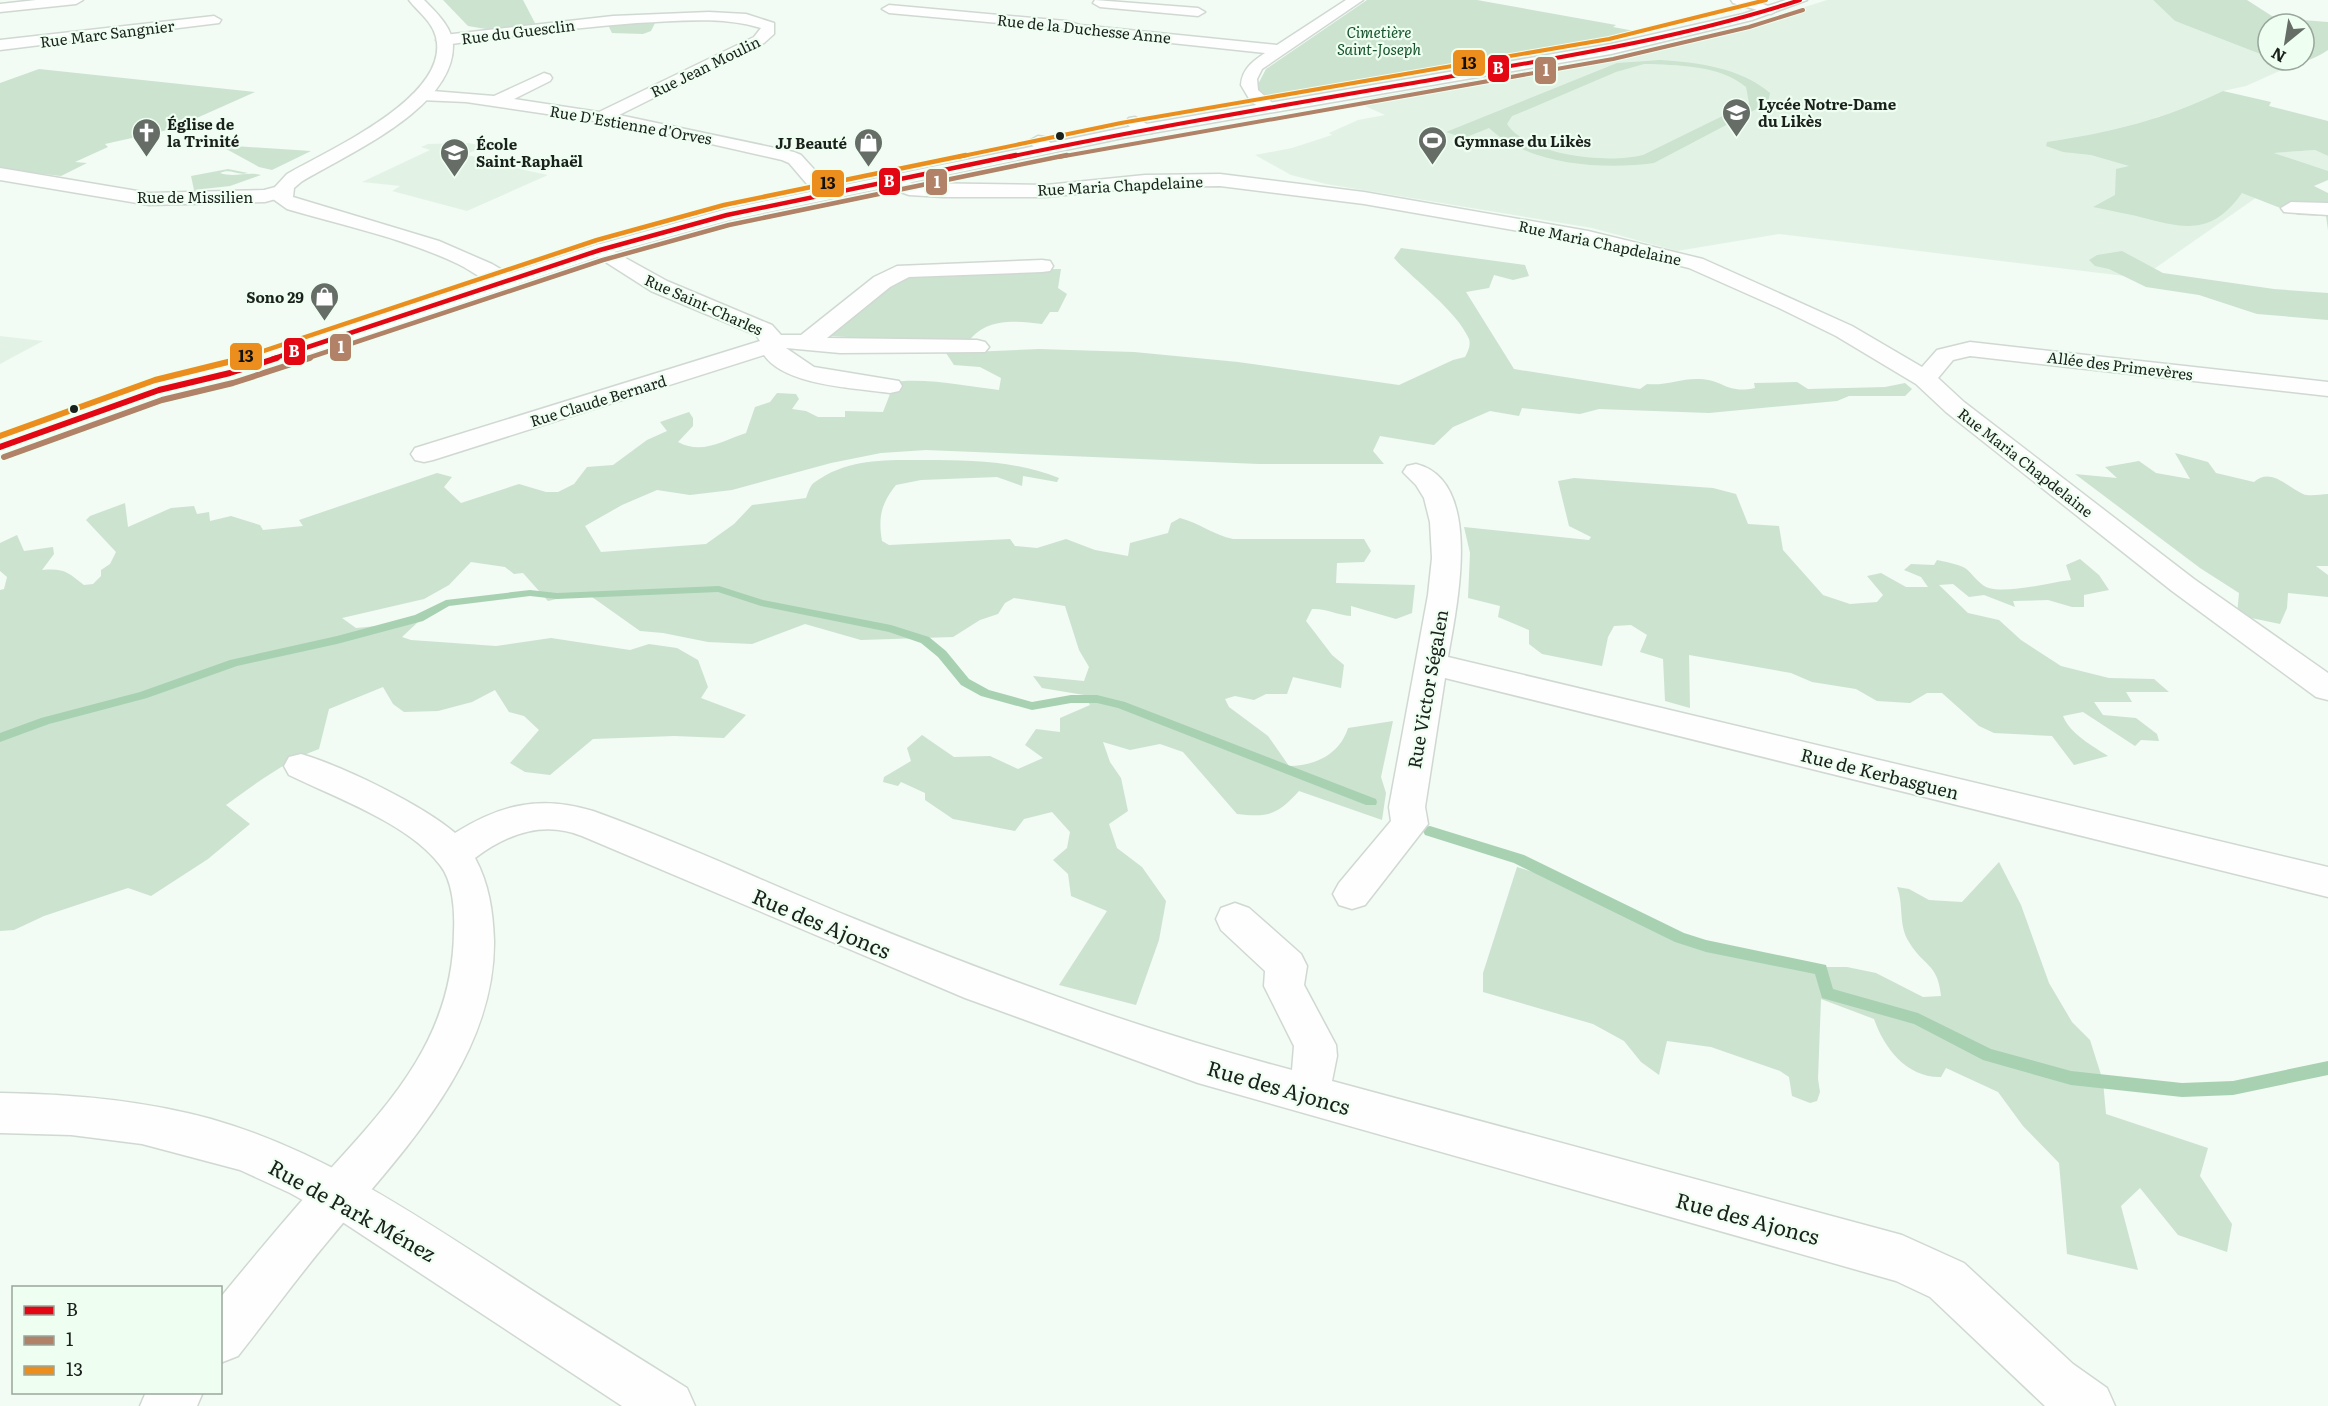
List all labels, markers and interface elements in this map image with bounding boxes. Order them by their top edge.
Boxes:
street label: Rue de la Duchesse Anne [996,7,1172,49]
north arrow [2256,12,2316,72]
street label: Rue Marc Sangnier [38,13,176,53]
street label: Rue du Guesclin [460,13,576,49]
park label: Cimetière Saint-Joseph [1337,20,1421,60]
street label: Rue Jean Moulin [646,29,764,103]
text: N [2266,42,2290,70]
line badge: 13 [1452,49,1486,77]
text: 13 [1461,50,1477,74]
line badge: B [1487,54,1510,83]
text: B [1492,55,1504,79]
line badge: 1 [1534,56,1557,85]
text: 1 [1543,57,1550,81]
place label: Lycée Notre-Dame du Likès [1758,92,1897,132]
school or university icon: Lycée Notre-Dame du Likès [1721,96,1753,138]
street label: Rue D'Estienne d'Orves [548,98,714,150]
place label: Église de la Trinité [167,112,240,152]
church icon: Église de la Trinité [130,116,162,158]
sports icon: Gymnase du Likès [1417,124,1449,166]
shop icon: JJ Beauté [852,126,884,168]
place label: Gymnase du Likès [1454,129,1592,152]
unlabelled marker [1054,130,1066,142]
place label: JJ Beauté [775,131,848,154]
place label: École Saint-Raphaël [476,132,584,172]
school or university icon: École Saint-Raphaël [439,136,471,178]
line badge: B [878,167,901,196]
text: B [883,168,895,192]
line badge: 1 [925,168,948,196]
line badge: 13 [811,169,845,198]
text: 1 [934,169,941,193]
street label: Rue Maria Chapdelaine [1036,169,1204,201]
text: 13 [820,170,836,194]
street label: Rue de Missilien [137,185,253,208]
street label: Rue Maria Chapdelaine [1516,213,1684,271]
street label: Rue Saint-Charles [641,268,767,341]
shop icon: Sono 29 [309,280,341,322]
place label: Sono 29 [246,285,304,308]
line badge: 1 [329,333,352,362]
text: 1 [338,334,345,358]
line badge: B [283,337,306,366]
text: B [288,338,300,362]
line badge: 13 [229,342,263,371]
text: 13 [238,343,254,367]
street label: Allée des Primevères [2046,345,2194,385]
street label: Rue Claude Bernard [527,368,669,432]
street label: Rue Maria Chapdelaine [1953,402,2099,522]
unlabelled marker [68,403,80,415]
street label: Rue Victor Ségalen [1400,607,1454,771]
street label: Rue de Kerbasguen [1798,740,1962,806]
street label: Rue des Ajoncs [748,879,896,965]
street label: Rue des Ajoncs [1204,1051,1354,1121]
street label: Rue de Park Ménez [264,1150,442,1268]
street label: Rue des Ajoncs [1673,1183,1823,1251]
legend [12,1286,222,1394]
text: B [66,1295,78,1322]
text: 1 [66,1325,73,1352]
text: 13 [66,1355,83,1382]

